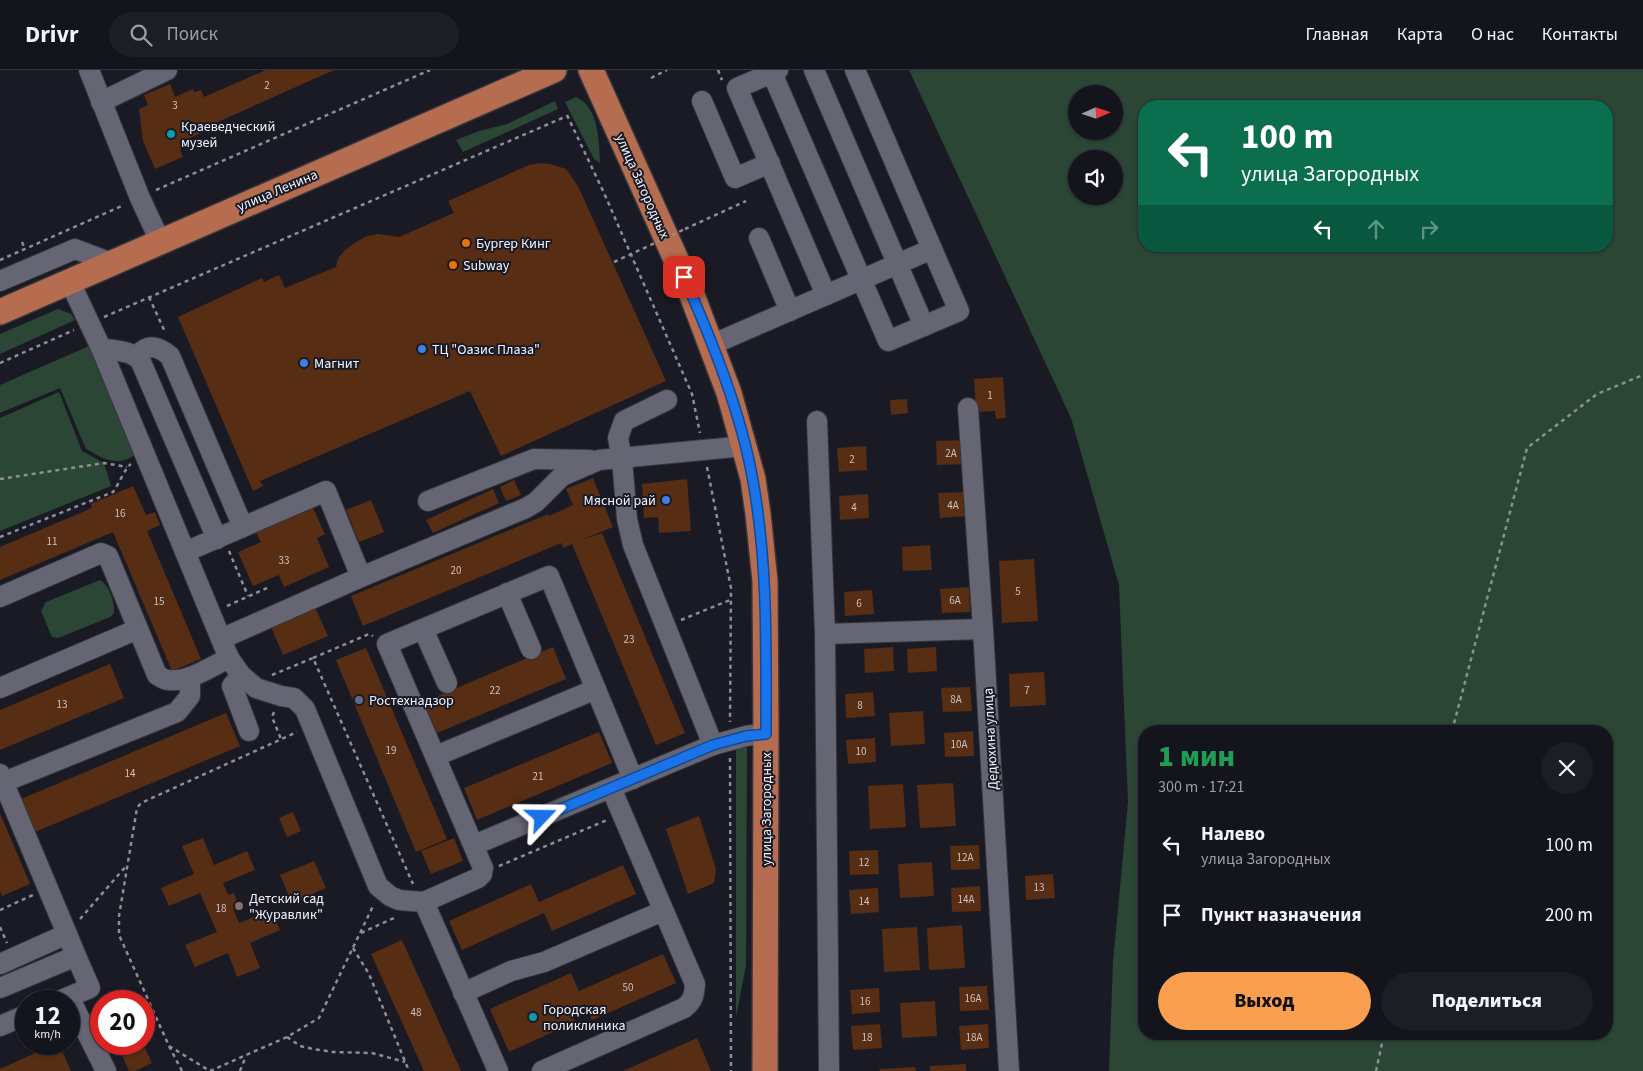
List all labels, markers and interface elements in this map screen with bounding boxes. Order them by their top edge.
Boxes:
search box [109,12,459,57]
text: Drivr [25,17,79,52]
icon: search [127,21,155,49]
text: Поиск [167,21,218,48]
text: Главная [1306,22,1369,47]
text: Карта [1397,22,1443,47]
text: О нас [1471,22,1514,47]
text: Контакты [1542,22,1618,47]
house number: 2 [264,78,270,93]
north arrow [1068,85,1122,140]
map controls [1068,85,1123,205]
house number: 3 [172,98,178,113]
text: 100 m [1241,112,1333,162]
place label: Краеведческий музей [181,117,275,153]
icon: left [1158,120,1223,185]
marker: Краеведческий музей [165,128,177,140]
street label: улица Загородных [610,131,675,243]
button: sound [1068,150,1123,205]
text: улица Загородных [1241,158,1419,190]
street label: улица Ленина [234,165,321,217]
icon: left [1309,215,1337,243]
icon: ahead [1362,215,1390,243]
icon: right [1415,215,1443,243]
place label: Бургер Кинг [476,234,551,254]
marker: Бургер Кинг [460,237,472,249]
place label: Subway [463,256,510,276]
pin [663,256,705,298]
marker: Subway [447,259,459,271]
icon: arrive [670,263,698,291]
place label: ТЦ "Оазис Плаза" [432,340,540,360]
marker: ТЦ "Оазис Плаза" [416,343,428,355]
place label: Магнит [314,354,360,374]
marker: Магнит [298,357,310,369]
house number: 1 [987,388,993,403]
house number: 2А [945,446,957,461]
house number: 2 [849,452,855,467]
place label: Мясной рай [584,491,656,511]
marker: Мясной рай [660,494,672,506]
house number: 4А [947,498,959,513]
house number: 4 [851,500,857,515]
house number: 16 [115,506,126,521]
house number: 11 [47,534,57,549]
house number: 33 [279,553,289,568]
house number: 20 [451,563,461,578]
house number: 5 [1015,584,1021,599]
house number: 6А [949,593,961,608]
house number: 15 [154,594,164,609]
house number: 6 [856,596,862,611]
house number: 23 [624,632,634,647]
house number: 22 [490,683,500,698]
house number: 7 [1024,683,1030,698]
street label: Дедюхина улица [978,687,1004,790]
place label: Ростехнадзор [369,691,454,711]
house number: 8А [950,692,962,707]
marker: Ростехнадзор [353,694,365,706]
house number: 13 [57,697,67,712]
house number: 8 [857,698,863,713]
text: 1 мин [1158,735,1235,778]
house number: 10А [951,737,967,752]
button: close [1541,742,1593,794]
house number: 19 [386,743,396,758]
house number: 10 [856,744,866,759]
street label: улица Загородных [757,752,777,866]
house number: 14 [125,766,136,781]
house number: 21 [533,769,543,784]
text: 300 m · 17:21 [1158,776,1245,798]
position arrow [515,790,567,842]
text: Налево [1201,821,1265,848]
icon: left [1158,831,1186,859]
text: 100 m [1545,832,1593,859]
text: улица Загородных [1201,848,1331,870]
house number: 12А [957,850,973,865]
house number: 12 [859,855,869,870]
house number: 13 [1034,880,1044,895]
place label: Детский сад "Журавлик" [249,889,324,925]
house number: 14А [958,892,974,907]
house number: 14 [859,894,870,909]
marker: Детский сад "Журавлик" [233,900,245,912]
house number: 18 [216,901,227,916]
icon: arrive [1158,901,1186,929]
text: Пункт назначения [1201,902,1362,929]
text: 200 m [1545,902,1593,929]
button: Выход [1158,972,1371,1030]
button: Поделиться [1381,972,1593,1030]
house number: 50 [623,980,633,995]
speed limit sign: 20 [90,990,155,1055]
house number: 16А [965,991,981,1006]
house number: 16 [860,994,871,1009]
text: 12 [34,998,61,1034]
place label: Городская поликлиника [543,1000,626,1036]
house number: 48 [411,1005,422,1020]
marker: Городская поликлиника [527,1011,539,1023]
text: km/h [34,1026,61,1043]
house number: 18 [862,1030,873,1045]
house number: 18А [966,1030,982,1045]

